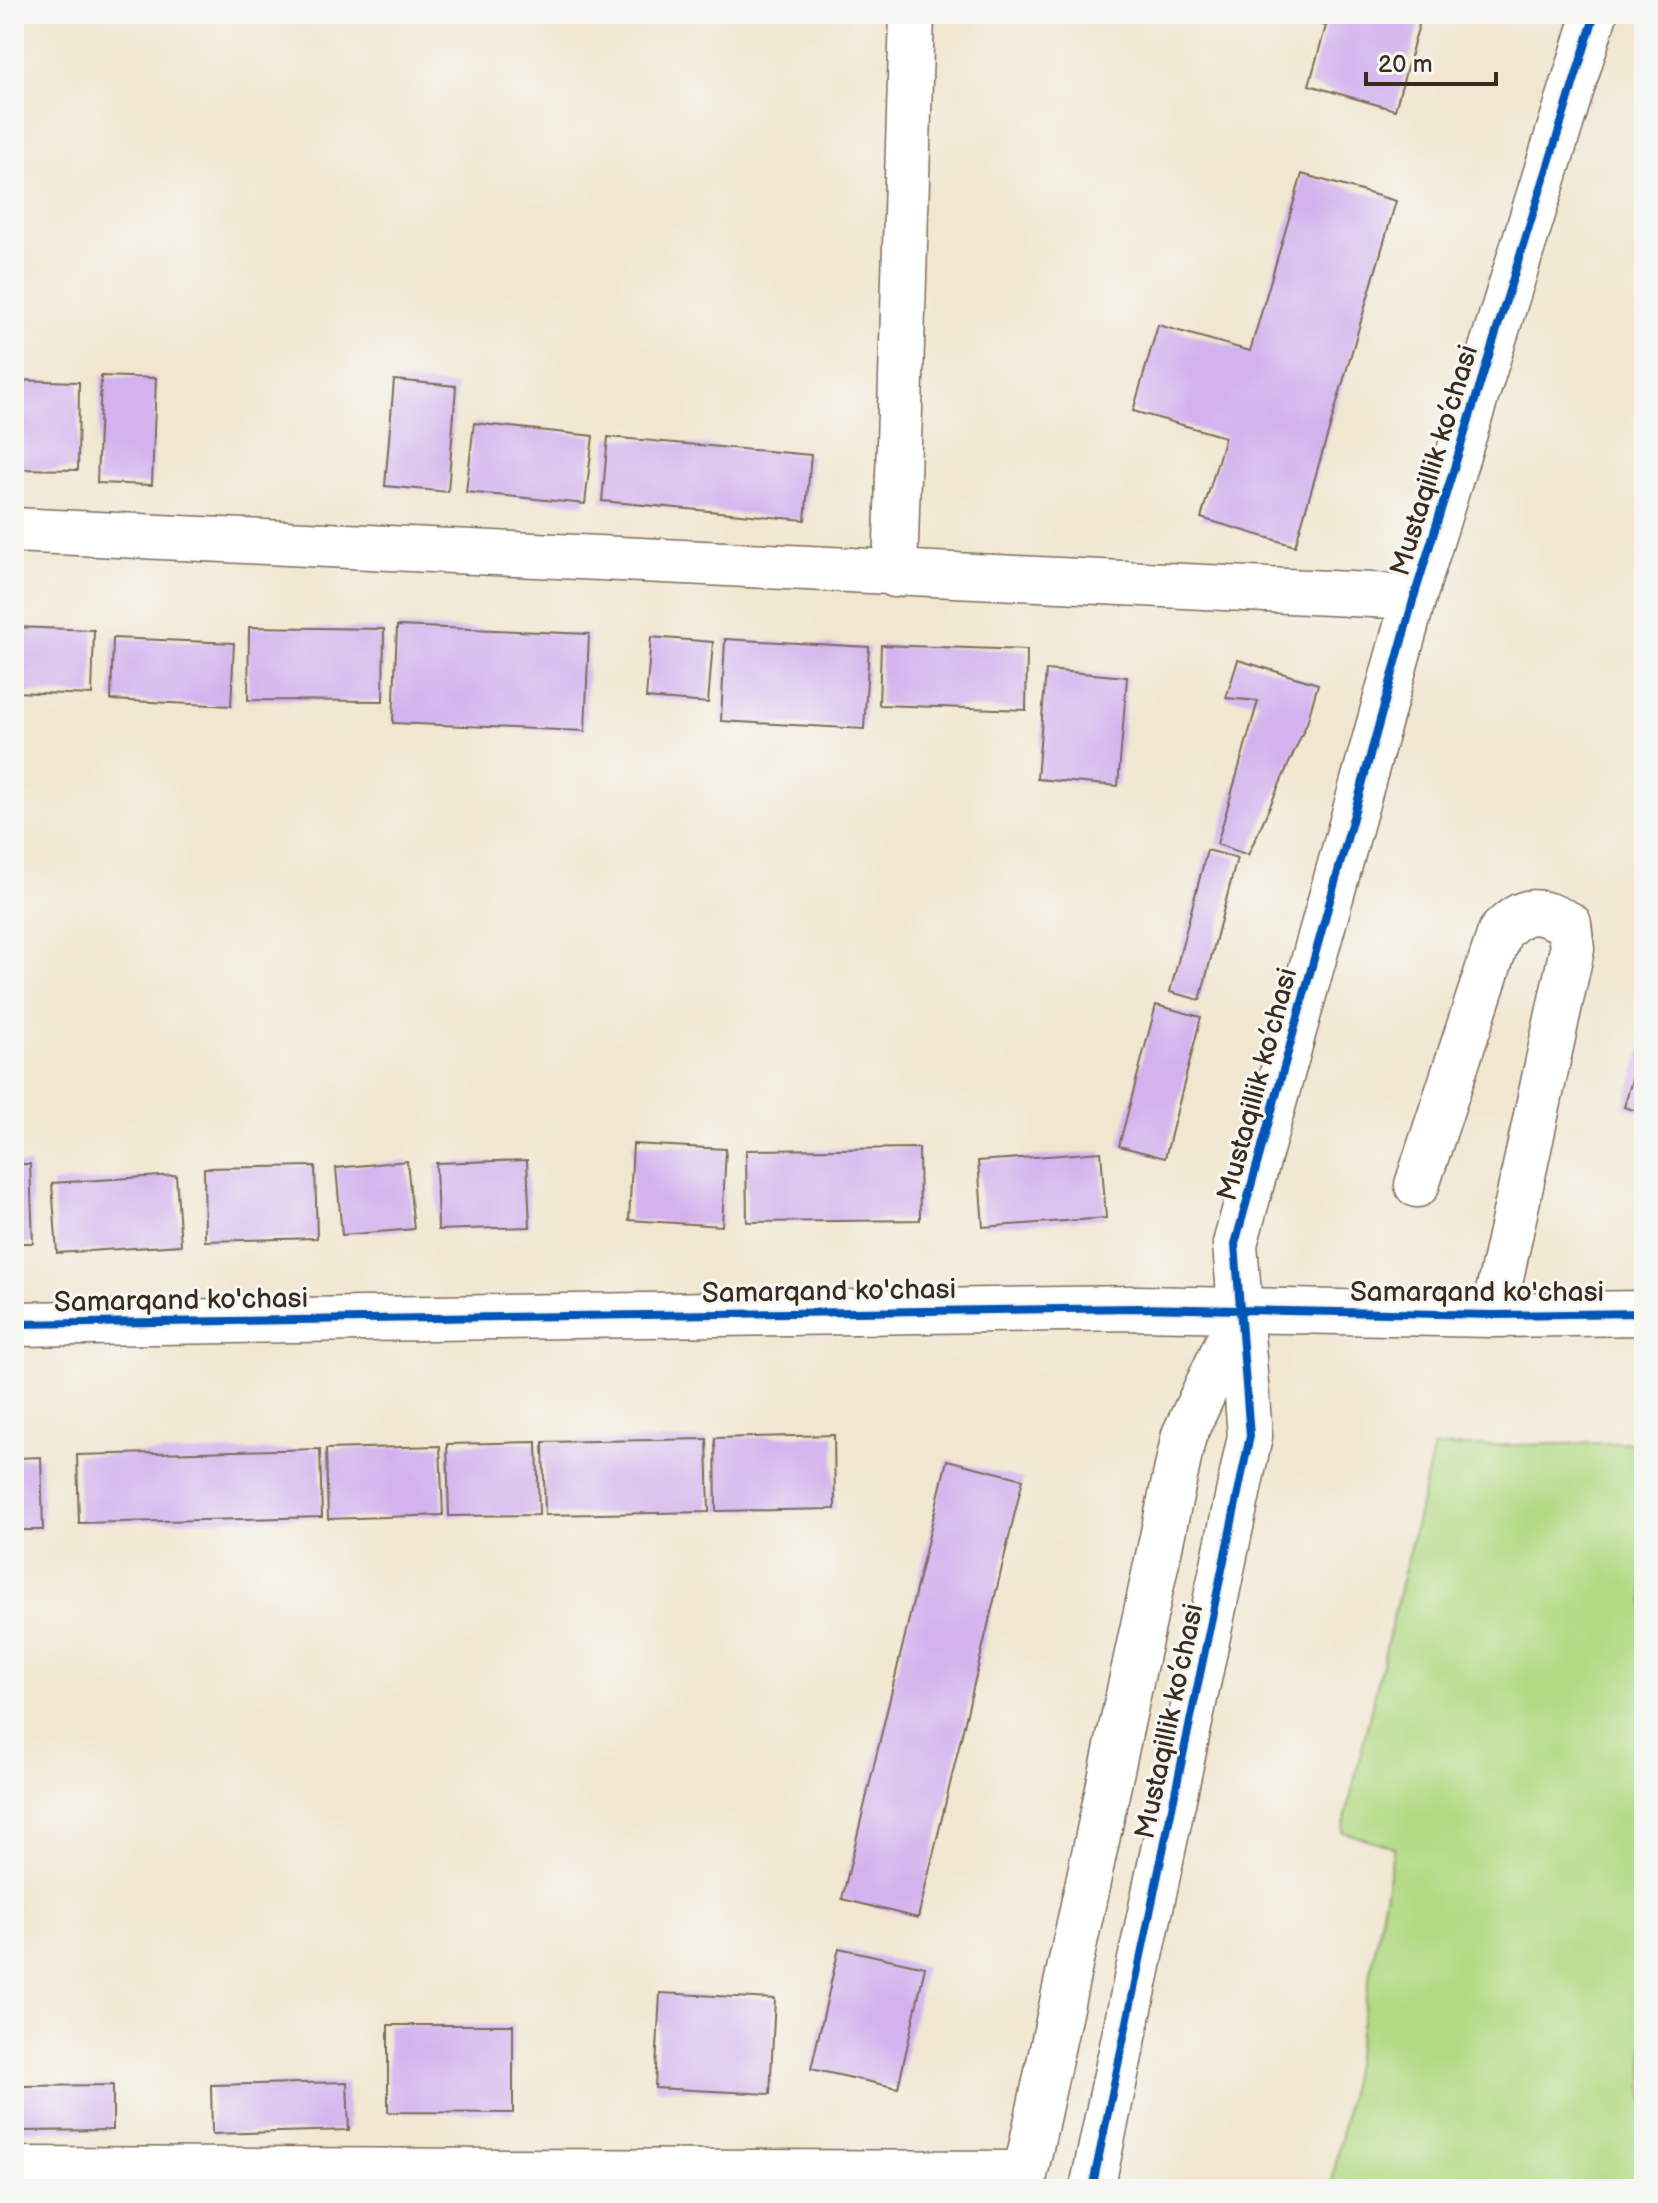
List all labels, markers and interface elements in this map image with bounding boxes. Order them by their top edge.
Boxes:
scale bar [1366,36,1496,86]
text: 20 m [1378,50,1433,79]
street label: Mustaqillik ko’chasi [1384,341,1485,580]
street label: Mustaqillik ko’chasi [1211,964,1304,1204]
street label: Samarqand ko'chasi [702,1273,956,1310]
street label: Samarqand ko'chasi [1350,1276,1604,1309]
street label: Samarqand ko'chasi [54,1282,308,1319]
street label: Mustaqillik ko’chasi [1128,1601,1211,1842]

